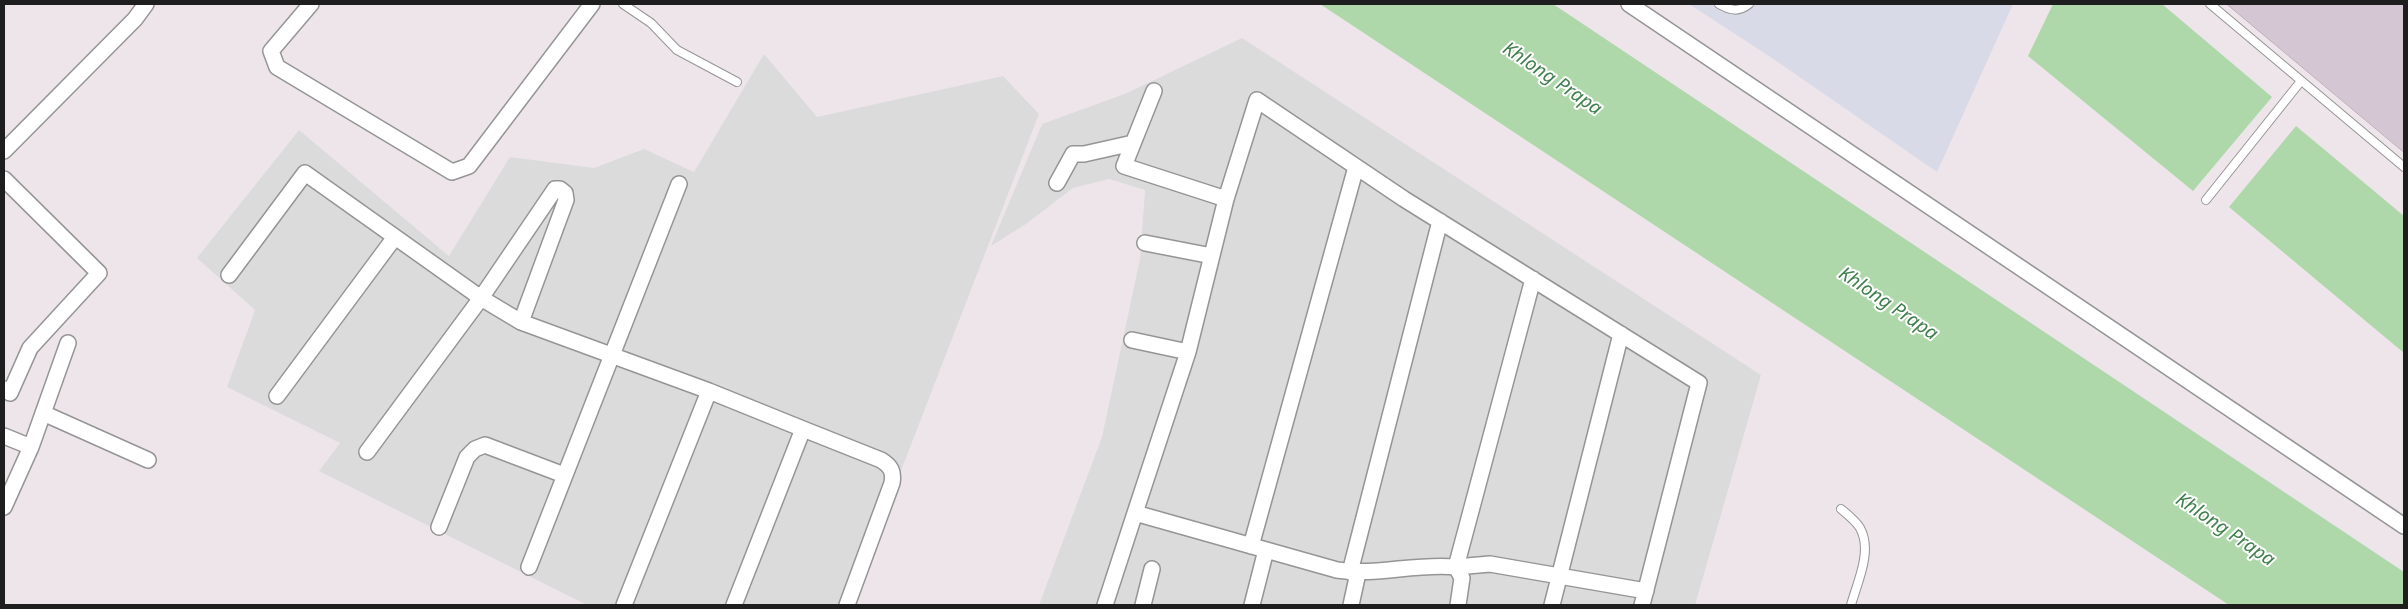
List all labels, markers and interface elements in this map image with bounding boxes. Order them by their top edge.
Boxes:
water label: Khlong Prapa [1498,37,1606,121]
water label: Khlong Prapa [1834,262,1942,346]
water label: Khlong Prapa [2171,488,2279,572]

